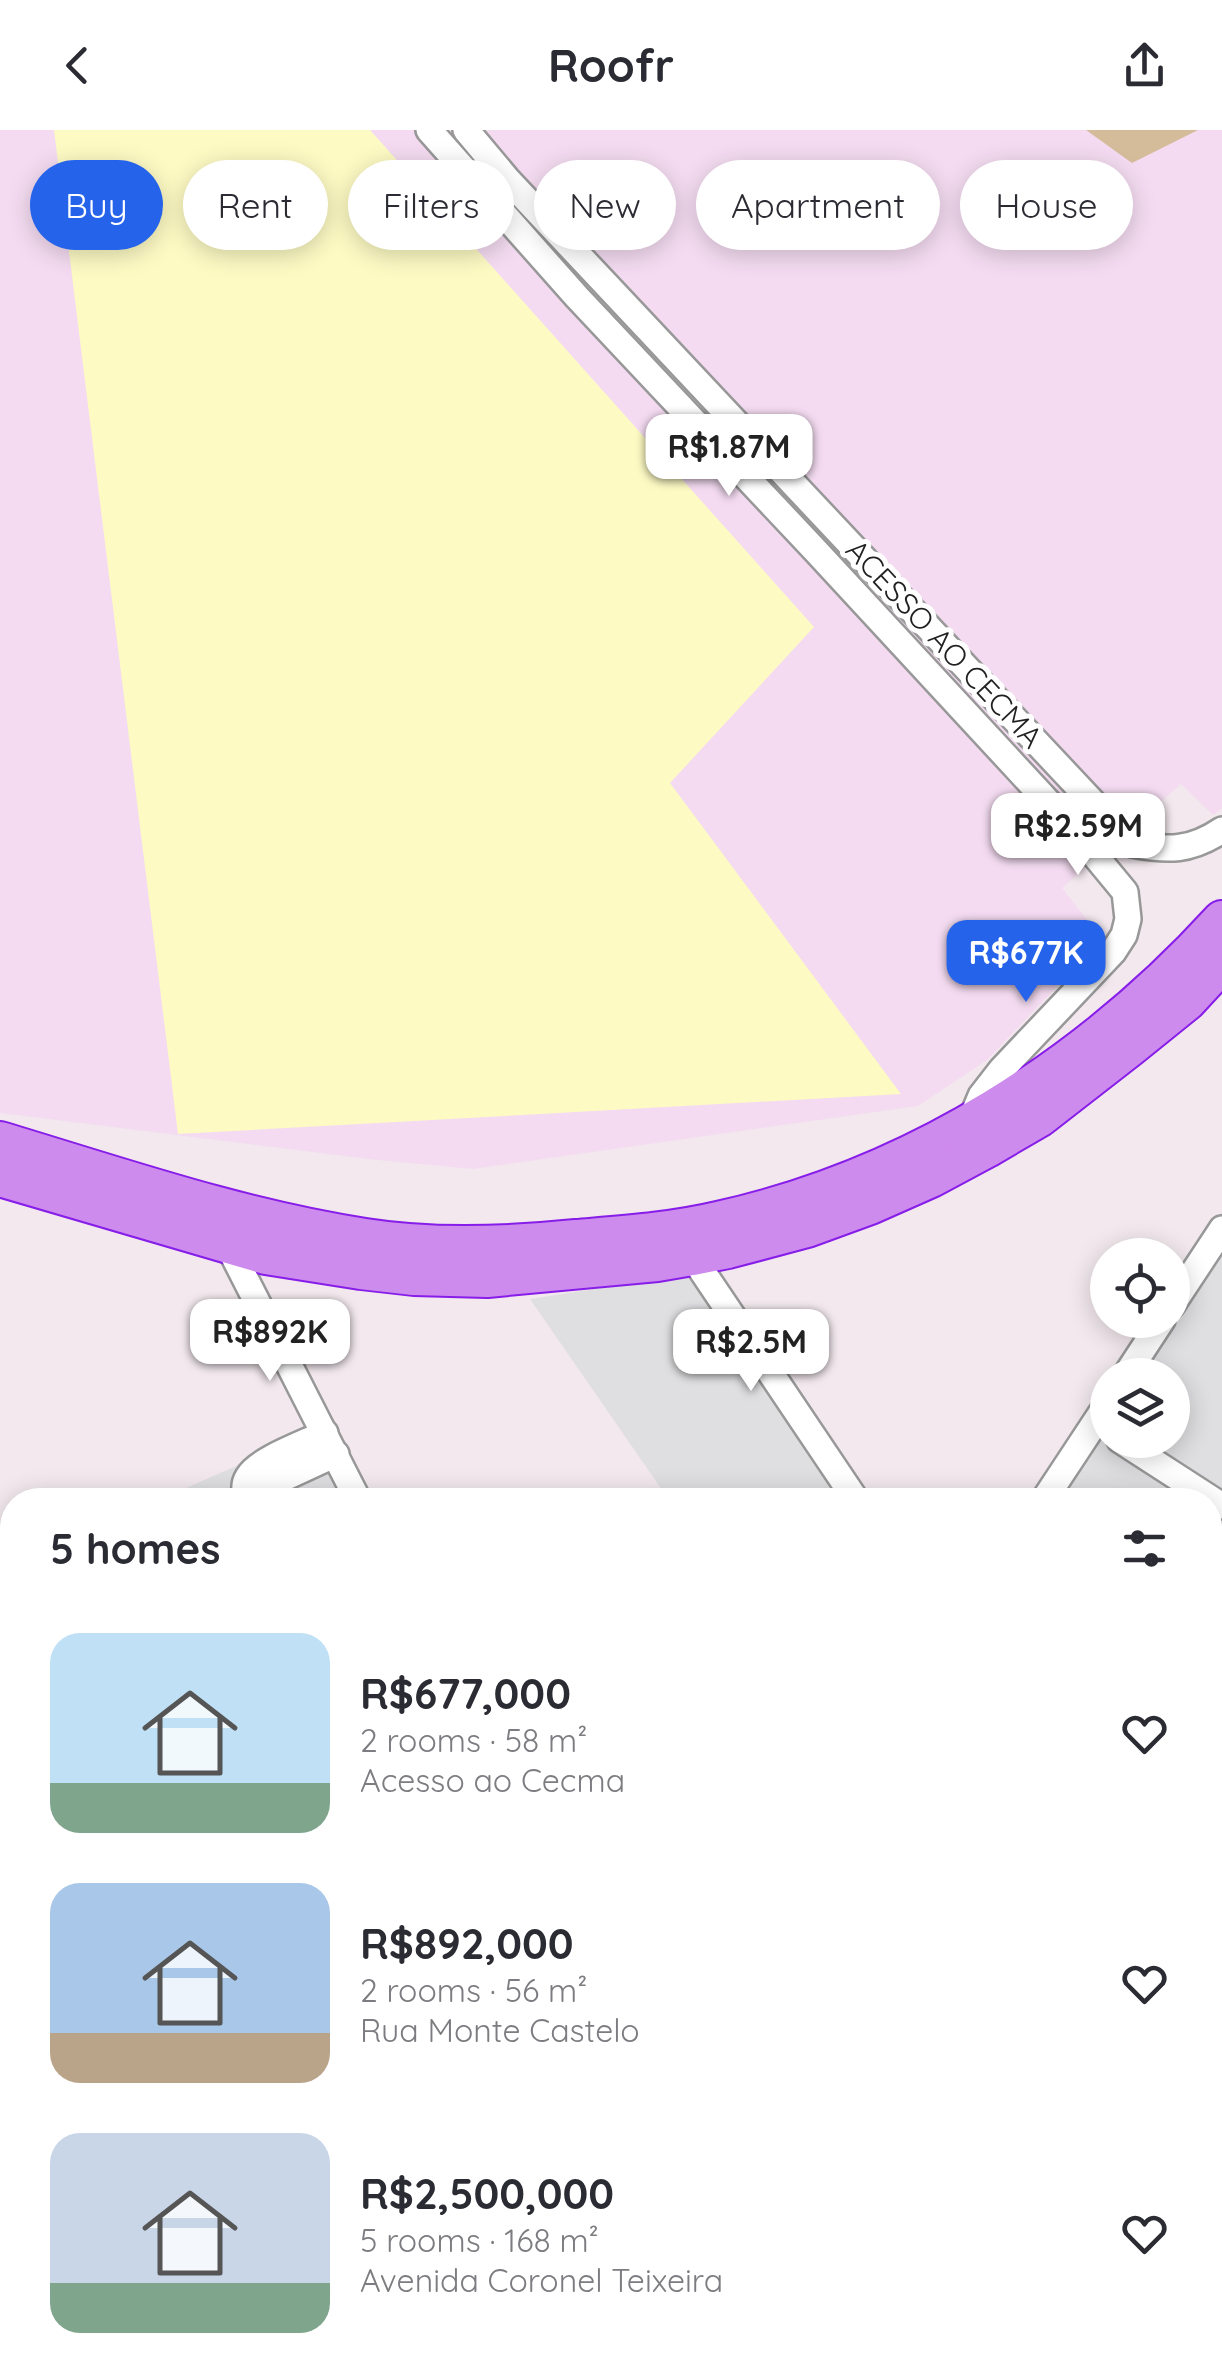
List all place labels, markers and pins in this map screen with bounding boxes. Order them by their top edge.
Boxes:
pin: R$1.87M [637,414,821,499]
pin: R$2.59M [986,793,1170,878]
pin: R$677K [945,920,1107,1005]
pin: R$892K [189,1299,351,1384]
pin: R$2.5M [670,1309,832,1394]

